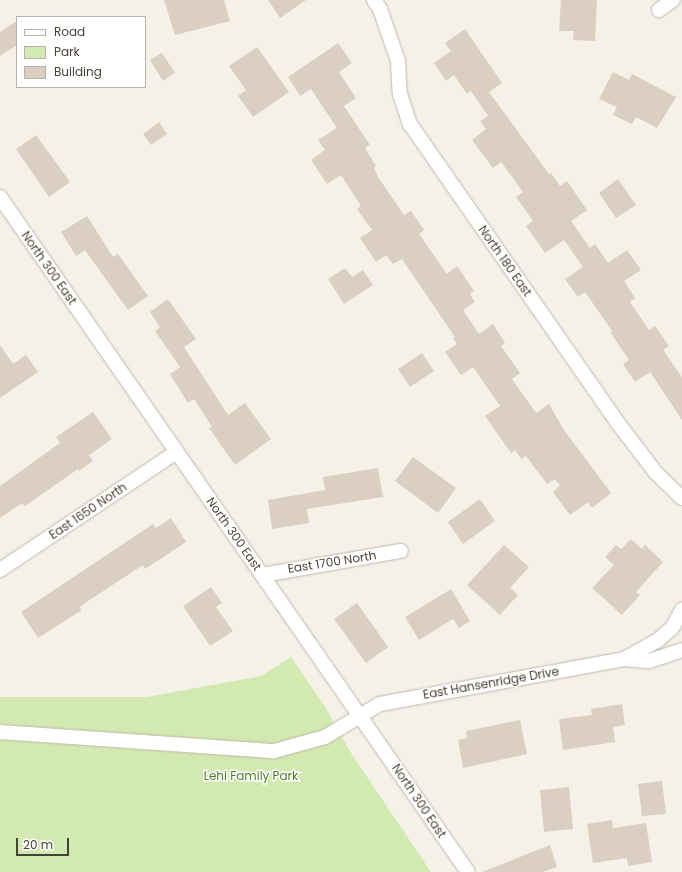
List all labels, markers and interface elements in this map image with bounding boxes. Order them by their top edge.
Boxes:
legend [16,16,146,88]
text: Road [54,23,85,40]
text: Park [54,43,80,60]
text: Building [54,63,102,80]
street label: North 180 East [475,223,535,299]
street label: North 300 East [18,229,80,307]
street label: East 1650 North [46,480,130,542]
street label: North 300 East [203,495,265,573]
street label: East 1700 North [287,548,377,576]
street label: East Hansenridge Drive [422,664,560,702]
street label: North 300 East [389,761,449,841]
park label: Lehi Family Park [204,769,298,783]
scale bar [18,830,71,856]
text: 20 m [23,836,53,853]

